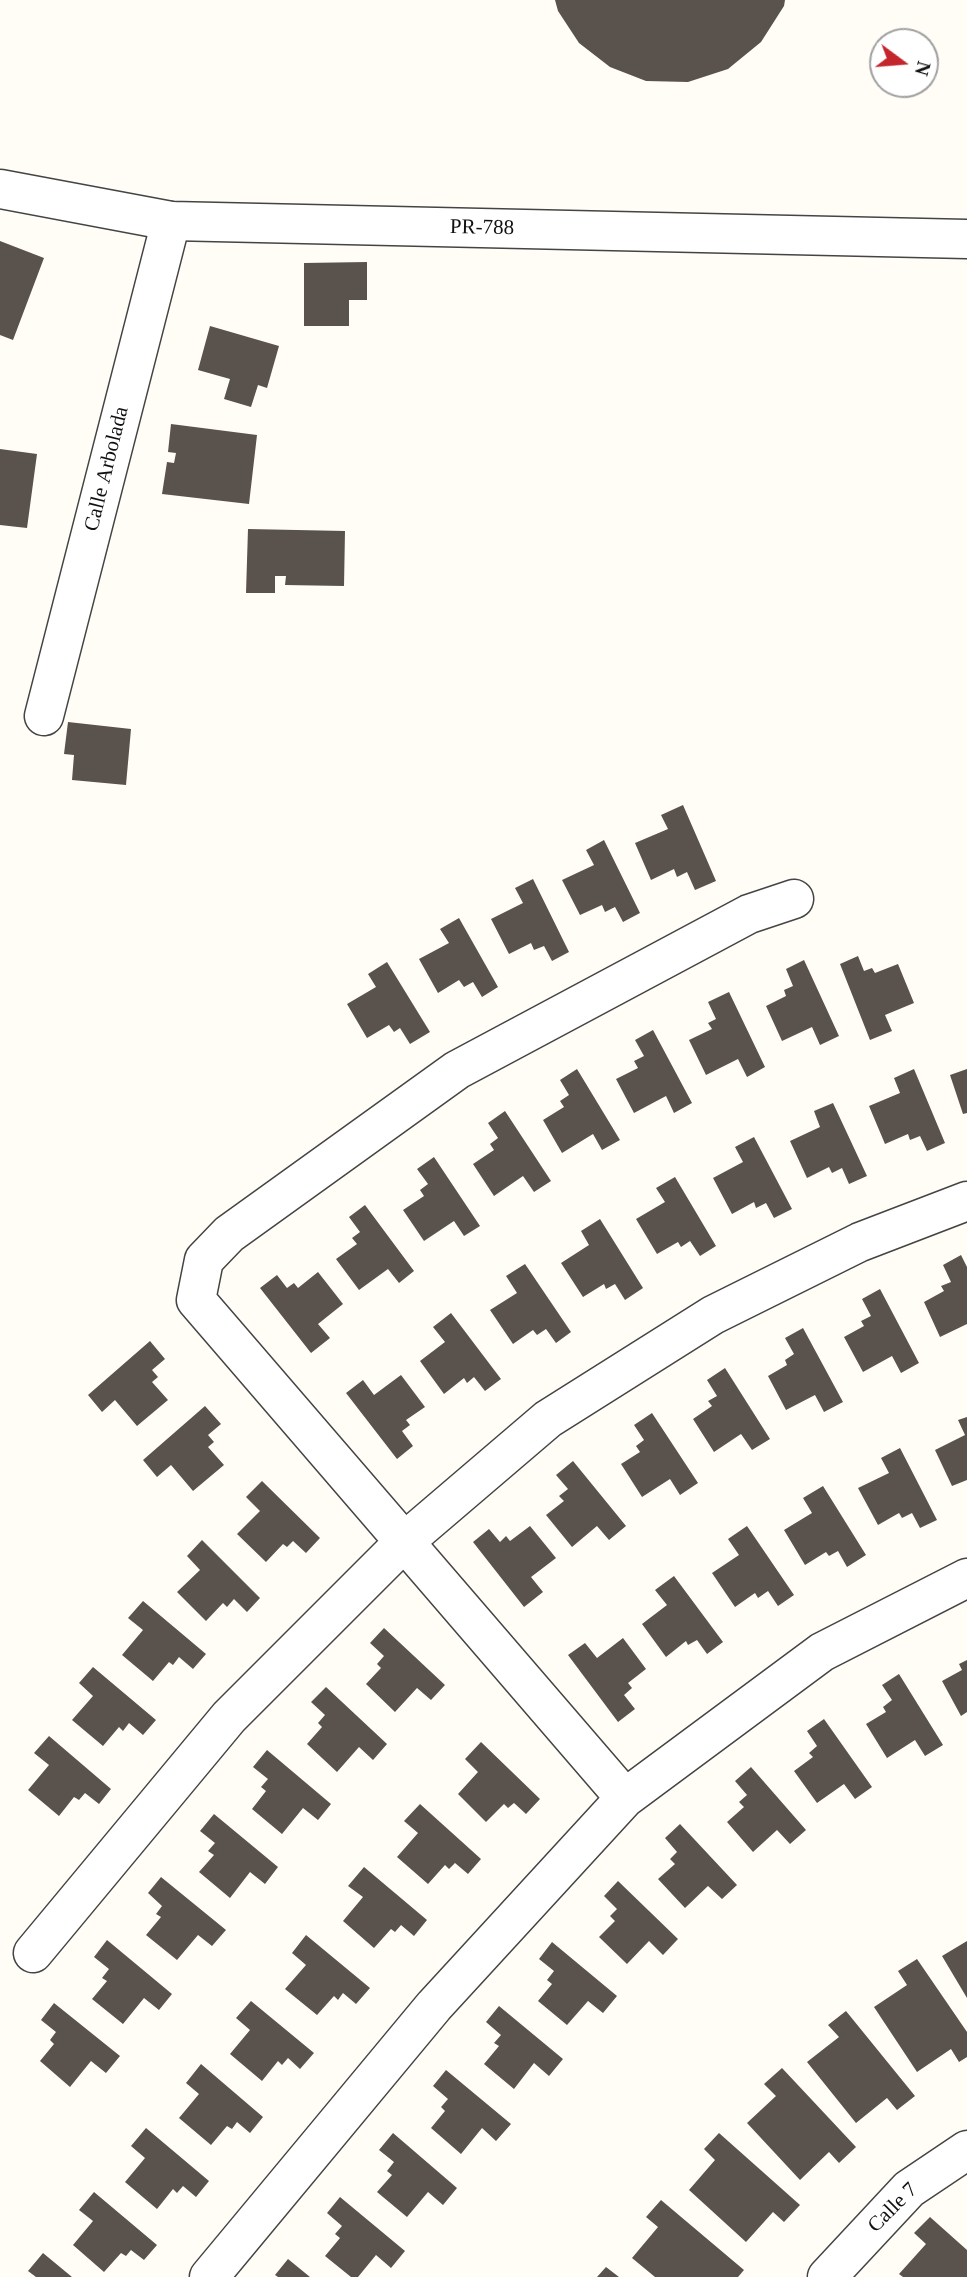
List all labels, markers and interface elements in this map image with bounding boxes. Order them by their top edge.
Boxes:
north arrow [869,28,939,98]
text: N [911,59,935,78]
street label: PR-788 [450,215,514,241]
street label: Calle Arbolada [79,404,135,534]
street label: Calle 7 [863,2178,923,2238]

